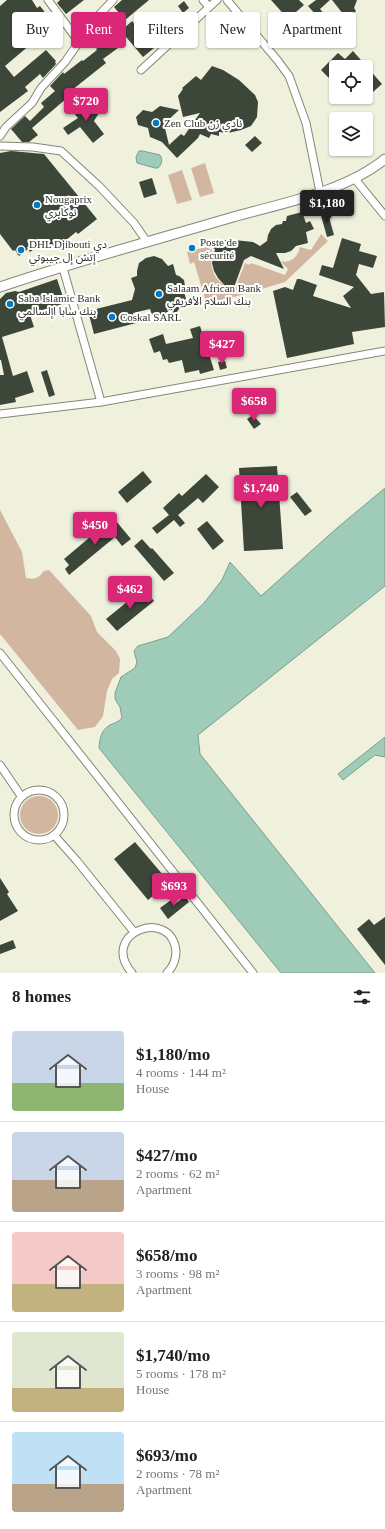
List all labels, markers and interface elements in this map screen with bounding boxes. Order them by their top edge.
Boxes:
chip: Buy [12,12,63,48]
chip: Rent [71,12,126,48]
chip: Filters [134,12,198,48]
chip: New [206,12,260,48]
chip: Apartment [268,12,356,48]
map controls [329,60,373,156]
button: locate [329,60,373,104]
pin: $720 [62,88,110,122]
text: $720 [73,93,99,108]
button: layers [329,112,373,156]
place label: Zen Club نادي زن [164,117,242,133]
marker: Zen Club نادي زن [151,118,161,128]
pin: $1,180 [294,190,360,224]
place label: Nougaprix نوكابري [45,193,93,222]
text: $1,180 [309,195,345,210]
marker: Nougaprix نوكابري [32,200,42,210]
place label: Poste de sécurité [200,236,237,261]
place label: DHL Djibouti دي إتش إل جيبوتي [29,238,107,267]
marker: Poste de sécurité [187,243,197,253]
marker: DHL Djibouti دي إتش إل جيبوتي [16,245,26,255]
place label: Salaam African Bank بنك السلام الأفريقي [167,282,262,311]
marker: Salaam African Bank بنك السلام الأفريقي [154,289,164,299]
place label: Saba Islamic Bank بنك سابا اإلسالمي [18,292,101,321]
marker: Saba Islamic Bank بنك سابا اإلسالمي [5,299,15,309]
place label: Coskal SARL [120,311,182,323]
marker: Coskal SARL [107,312,117,322]
pin: $427 [198,331,246,365]
text: $427 [209,336,235,351]
pin: $658 [230,388,278,422]
text: $658 [241,393,267,408]
pin: $1,740 [228,475,294,509]
text: $1,740 [243,480,279,495]
pin: $450 [71,512,119,546]
text: $450 [82,517,108,532]
pin: $462 [106,576,154,610]
text: $462 [117,581,143,596]
pin: $693 [150,873,198,907]
text: $693 [161,878,187,893]
icon: filters [351,986,373,1008]
text: 8 homes [12,987,71,1006]
text: $1,180/mo [136,1045,210,1064]
icon: home [44,1047,92,1095]
text: 4 rooms · 144 m² [136,1065,226,1080]
text: House [136,1081,169,1096]
text: $427/mo [136,1146,197,1165]
icon: home [44,1148,92,1196]
text: 2 rooms · 62 m² [136,1166,219,1181]
text: Apartment [136,1182,192,1197]
text: $658/mo [136,1246,197,1265]
icon: home [44,1248,92,1296]
text: 3 rooms · 98 m² [136,1266,219,1281]
text: Apartment [136,1282,192,1297]
text: $1,740/mo [136,1346,210,1365]
icon: home [44,1348,92,1396]
text: 5 rooms · 178 m² [136,1366,226,1381]
text: House [136,1382,169,1397]
text: $693/mo [136,1446,197,1465]
icon: home [44,1448,92,1496]
text: 2 rooms · 78 m² [136,1466,219,1481]
text: Apartment [136,1482,192,1497]

